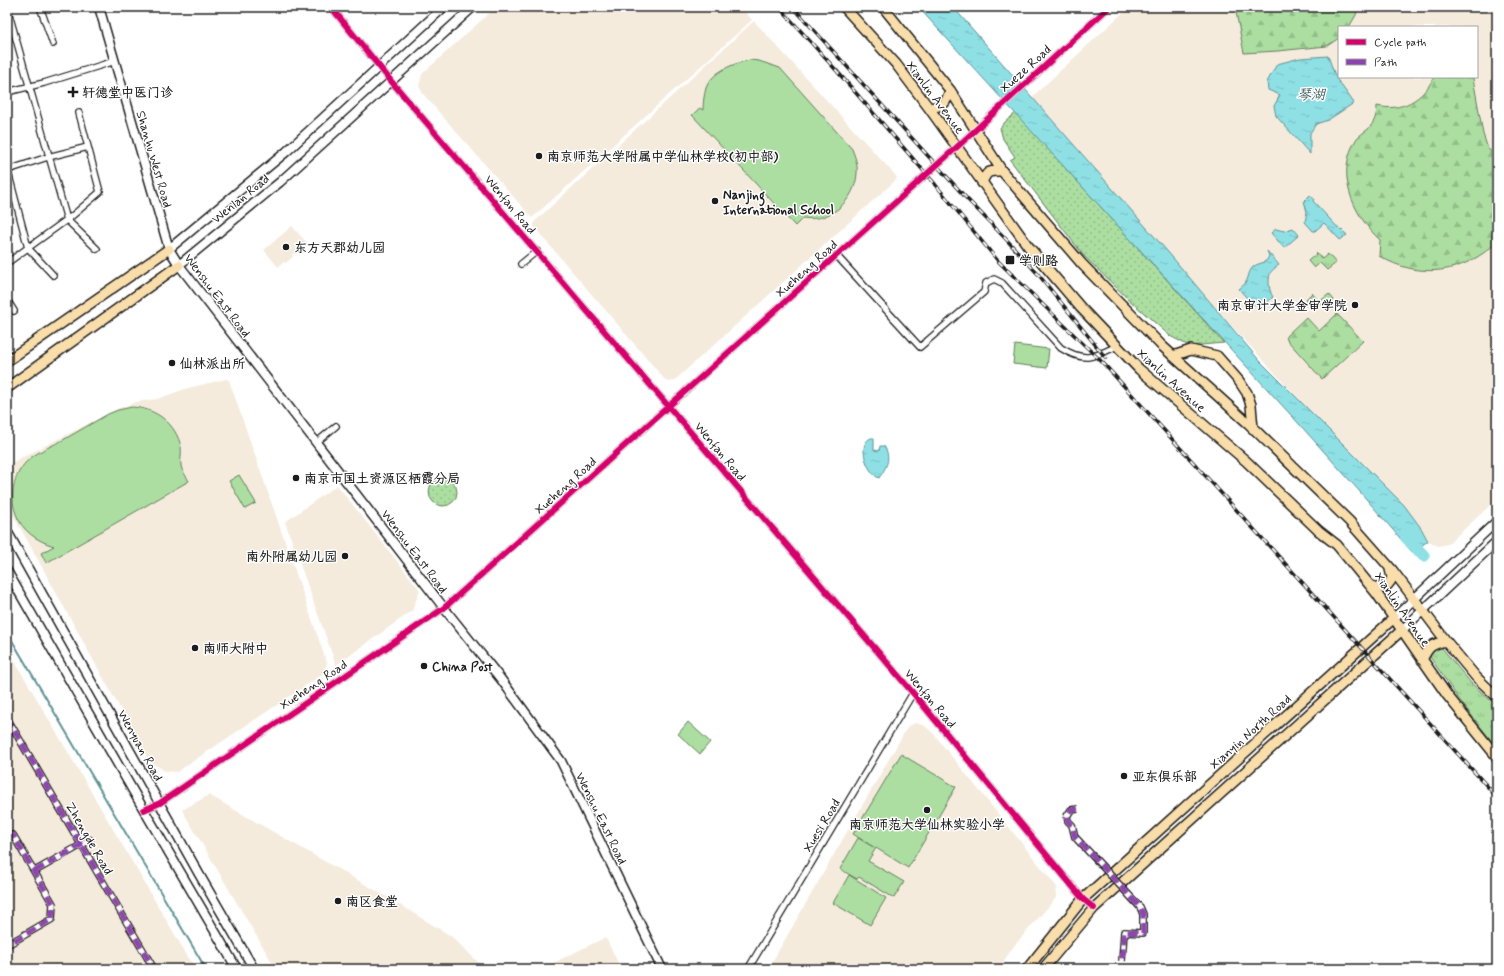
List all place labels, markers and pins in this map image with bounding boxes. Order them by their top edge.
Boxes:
place label: 轩德堂中医门诊 [82,85,173,102]
marker: 轩德堂中医门诊 [67,86,79,98]
place label: 南京师范大学附属中学仙林学校(初中部) [547,149,779,166]
marker: 南京师范大学附属中学仙林学校(初中部) [534,151,544,161]
place label: Nanjing International School [723,187,834,219]
marker: Nanjing International School [710,196,720,206]
place label: 东方天郡幼儿园 [294,240,385,257]
marker: 东方天郡幼儿园 [281,242,291,252]
place label: 学则路 [1019,253,1058,270]
marker: 学则路 [1004,254,1016,266]
place label: 南京审计大学金审学院 [1217,298,1347,315]
marker: 南京审计大学金审学院 [1350,300,1360,310]
place label: 仙林派出所 [180,356,245,373]
marker: 仙林派出所 [167,358,177,368]
place label: 南京市国土资源区栖霞分局 [304,471,460,488]
marker: 南京市国土资源区栖霞分局 [291,473,301,483]
place label: 南外附属幼儿园 [246,549,337,566]
marker: 南外附属幼儿园 [340,551,350,561]
place label: 南师大附中 [203,641,268,658]
marker: 南师大附中 [190,643,200,653]
place label: China Post [432,659,493,676]
marker: China Post [419,661,429,671]
place label: 亚东俱乐部 [1132,769,1197,786]
marker: 亚东俱乐部 [1119,771,1129,781]
marker: 南京师范大学仙林实验小学 [922,805,932,815]
place label: 南京师范大学仙林实验小学 [849,817,1005,834]
place label: 南区食堂 [346,894,398,911]
marker: 南区食堂 [333,896,343,906]

